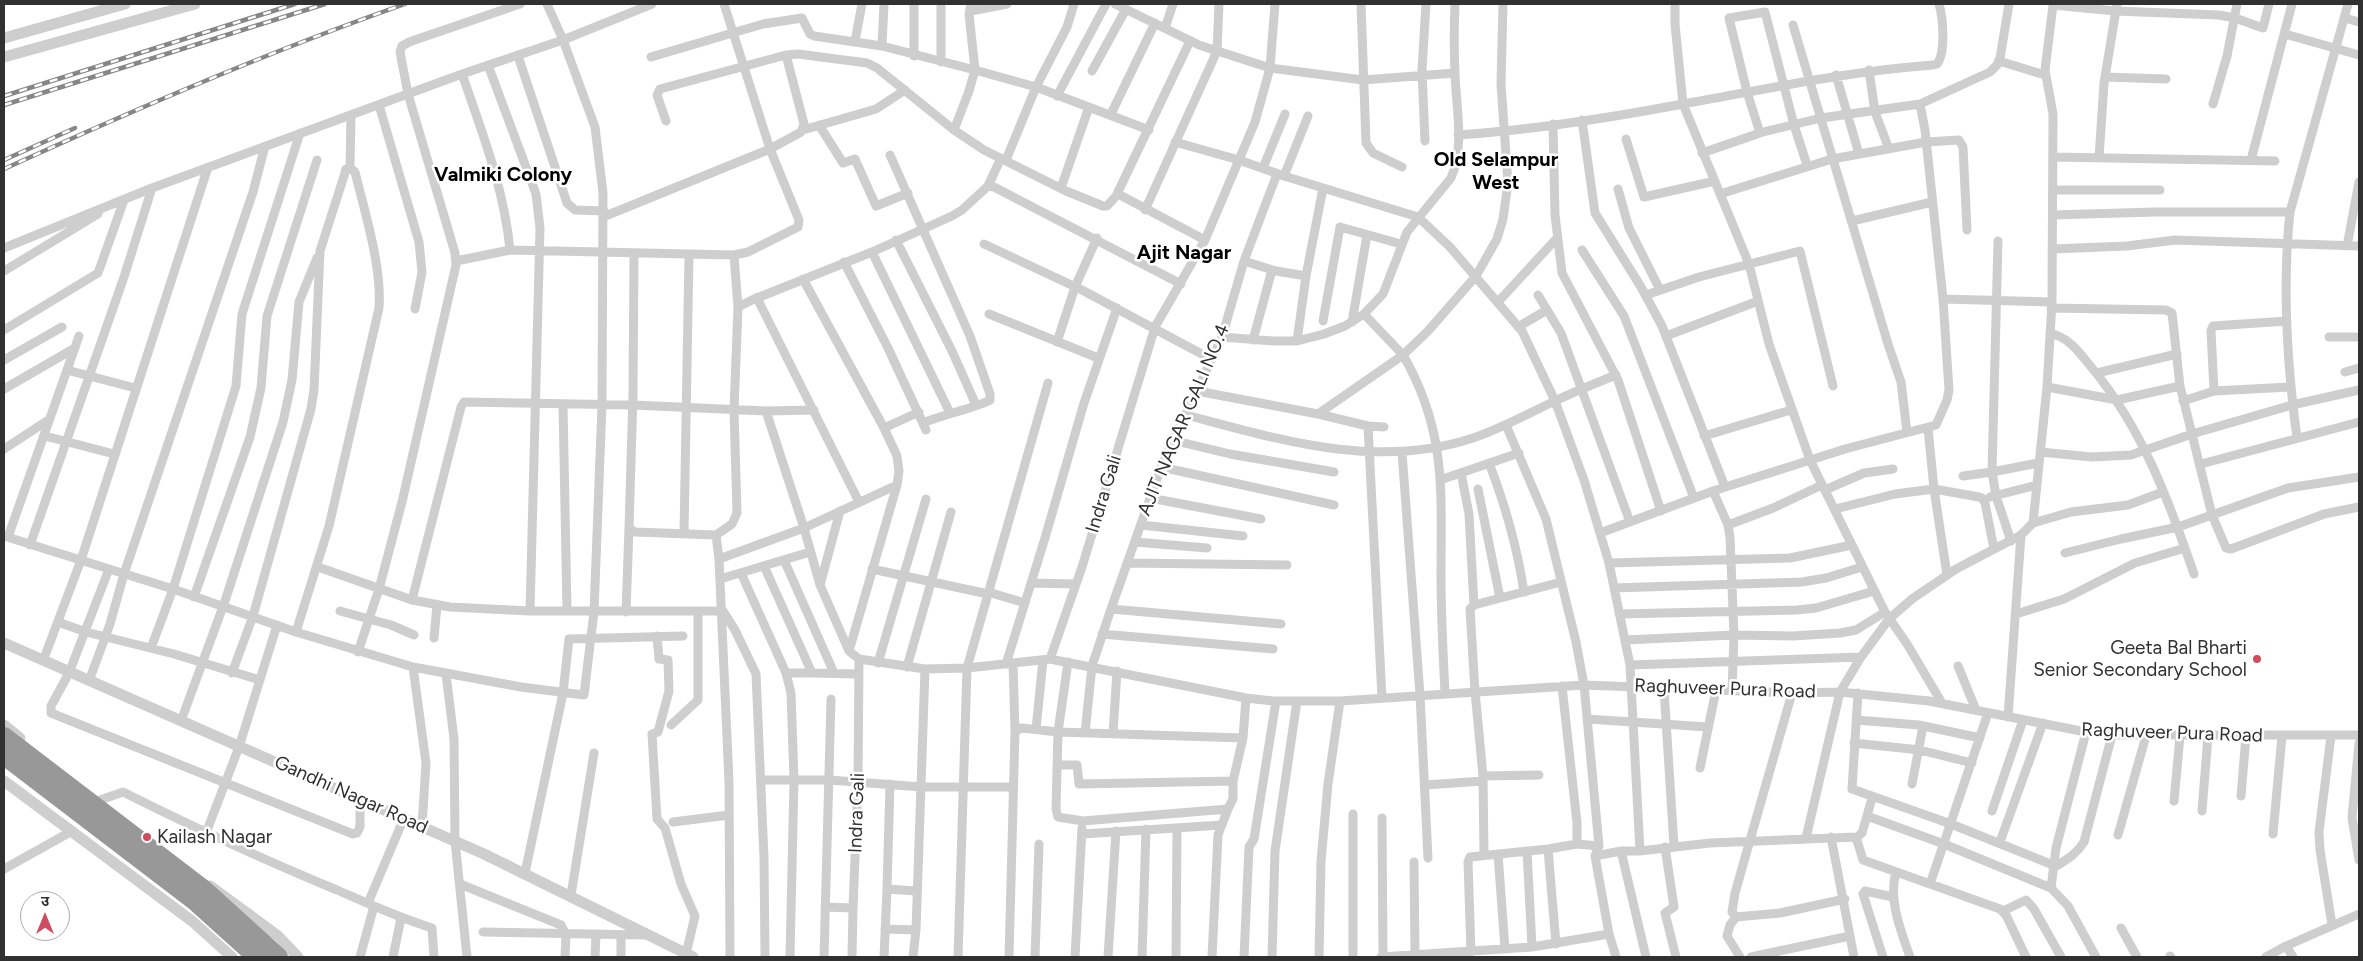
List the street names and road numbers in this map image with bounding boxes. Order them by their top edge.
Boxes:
street label: AJIT NAGAR GALI NO.4 [1133,321,1235,519]
street label: Indra Gali [1081,452,1127,536]
street label: Raghuveer Pura Road [1634,674,1816,704]
street label: Raghuveer Pura Road [2081,718,2263,748]
street label: Gandhi Nagar Road [271,751,431,839]
street label: Indra Gali [844,772,870,854]

